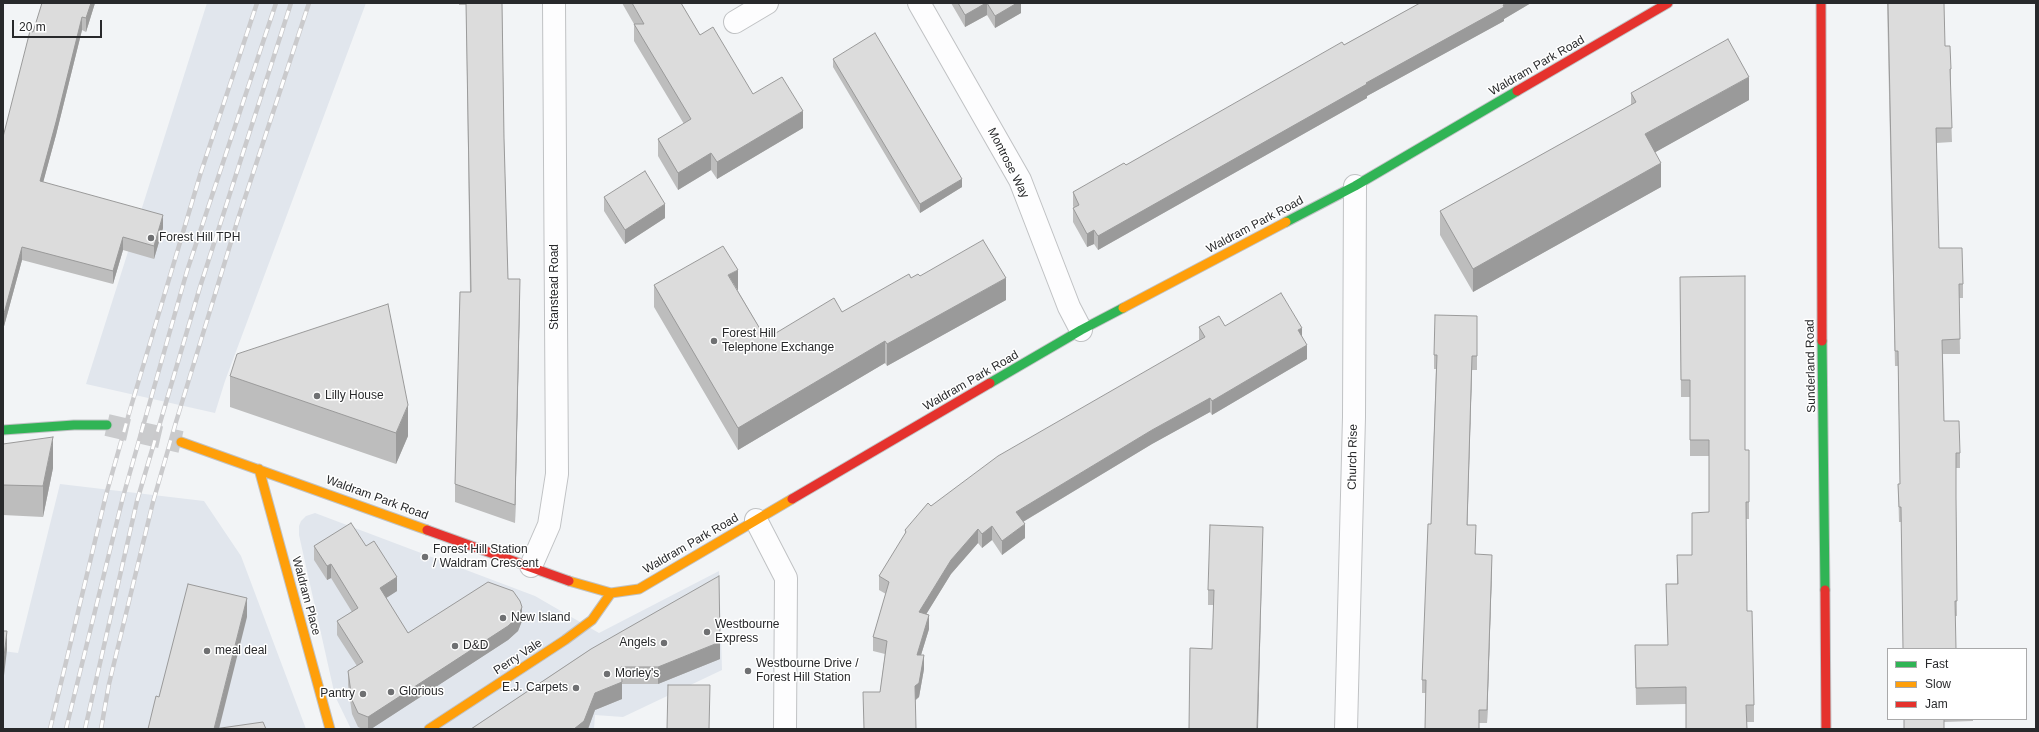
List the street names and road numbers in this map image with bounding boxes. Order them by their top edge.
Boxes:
street label: Waldram Park Road [1487,33,1587,99]
street label: Montrose Way [984,125,1032,201]
street label: Waldram Park Road [1204,193,1306,257]
street label: Stanstead Road [548,244,562,330]
street label: Sunderland Road [1803,319,1819,413]
street label: Waldram Park Road [921,348,1021,414]
street label: Church Rise [1345,424,1361,490]
street label: Waldram Park Road [324,473,430,523]
street label: Waldram Park Road [641,511,741,577]
street label: Waldram Place [289,555,323,637]
street label: Perry Vale [491,636,545,678]

